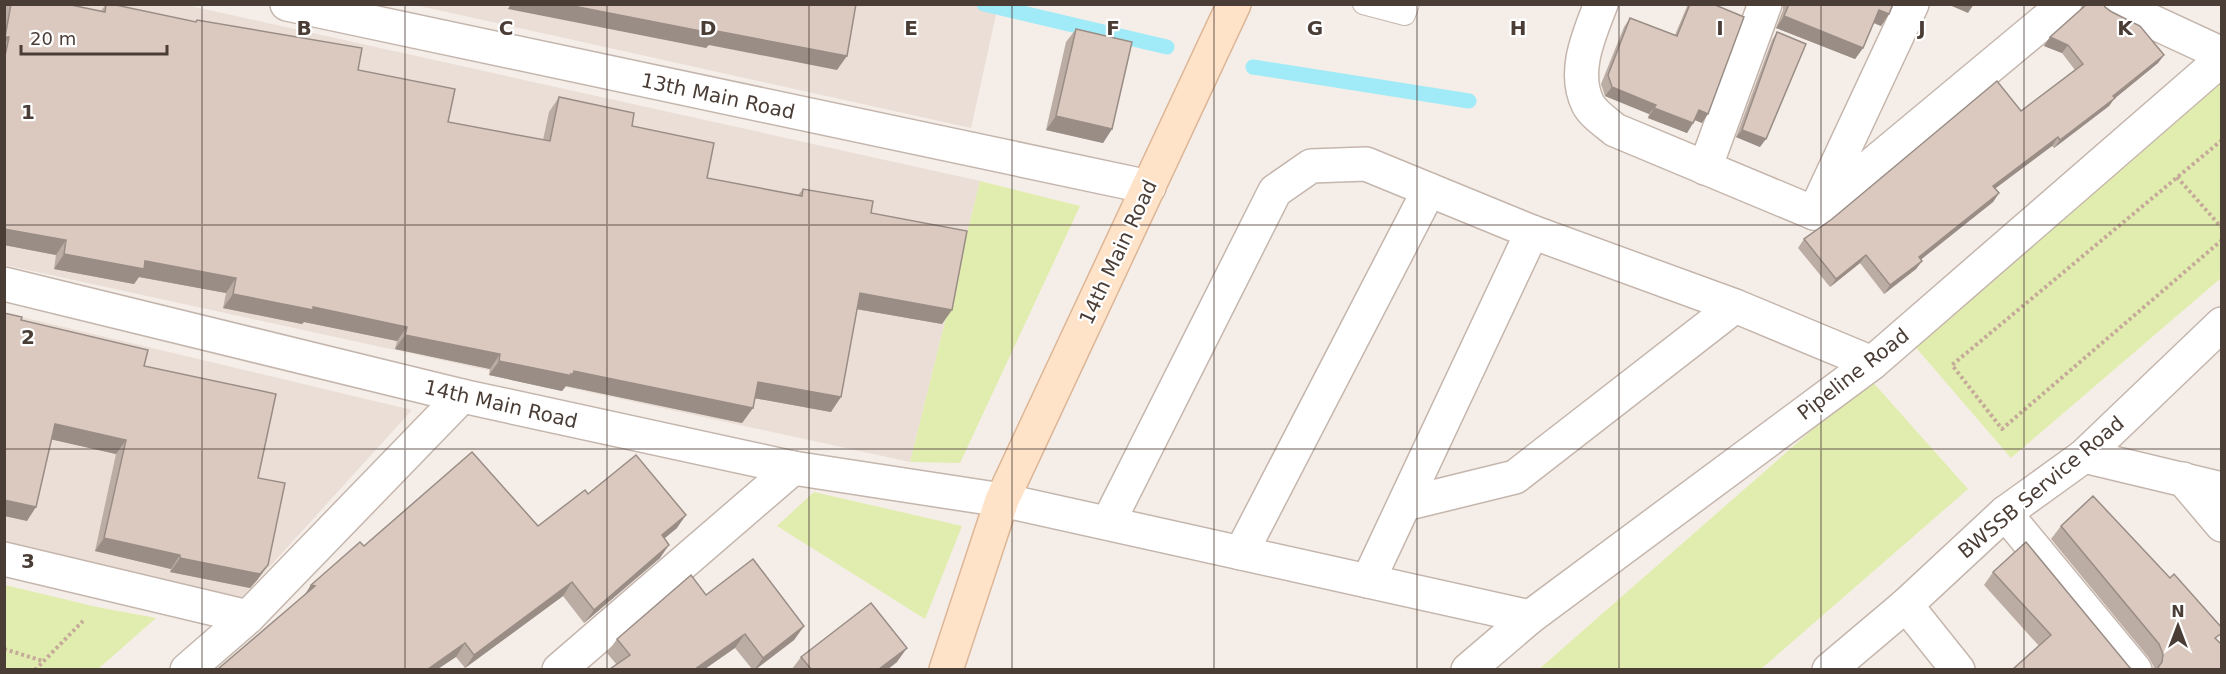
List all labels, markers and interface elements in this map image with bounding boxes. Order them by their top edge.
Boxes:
text: B [296,16,312,40]
text: C [499,16,513,40]
text: D [700,16,716,40]
text: E [904,16,918,40]
text: F [1106,16,1120,40]
text: G [1307,16,1323,40]
text: H [1510,16,1526,40]
text: I [1716,16,1724,40]
text: J [1916,16,1926,40]
text: K [2117,16,2134,40]
scale bar [21,18,166,56]
text: 20 m [30,28,76,49]
street label: 13th Main Road [639,68,797,124]
text: 1 [21,100,35,124]
street label: 14th Main Road [1074,176,1162,328]
street label: Pipeline Road [1792,323,1914,425]
text: 2 [21,325,35,349]
street label: 14th Main Road [422,375,580,433]
street label: BWSSB Service Road [1953,411,2129,563]
text: 3 [21,549,35,573]
north arrow [2148,596,2208,656]
text: N [2171,602,2185,621]

